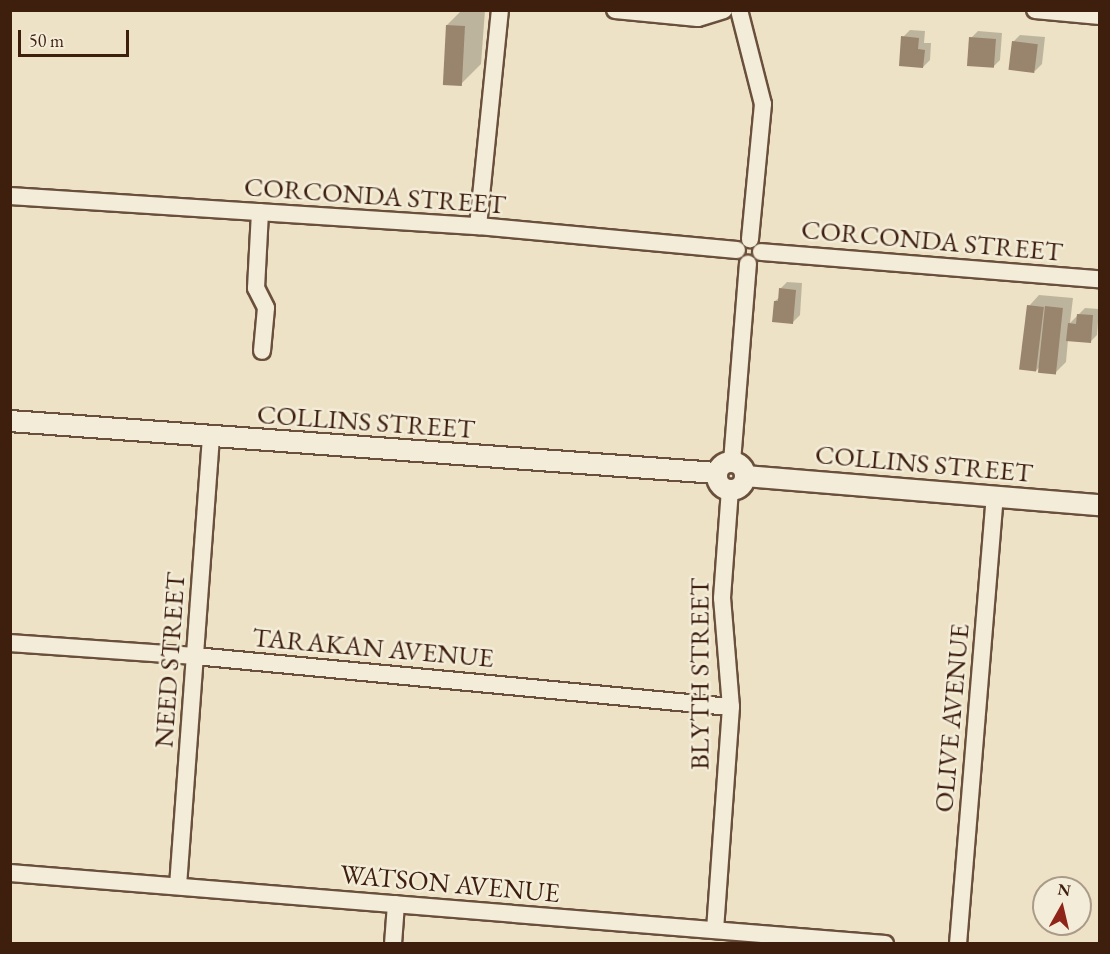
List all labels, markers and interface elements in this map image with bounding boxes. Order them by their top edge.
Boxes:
scale bar [21,18,132,56]
text: 50 m [29,29,64,52]
street label: CORCONDA STREET [243,170,507,220]
street label: CORCONDA STREET [800,212,1064,268]
street label: COLLINS STREET [256,397,476,445]
street label: COLLINS STREET [814,437,1034,489]
street label: NEED STREET [147,571,191,749]
street label: BLYTH STREET [683,578,715,770]
street label: TARAKAN AVENUE [251,620,495,674]
street label: OLIVE AVENUE [927,622,975,814]
street label: WATSON AVENUE [339,857,561,909]
north arrow [1032,876,1092,936]
text: N [1056,878,1072,901]

